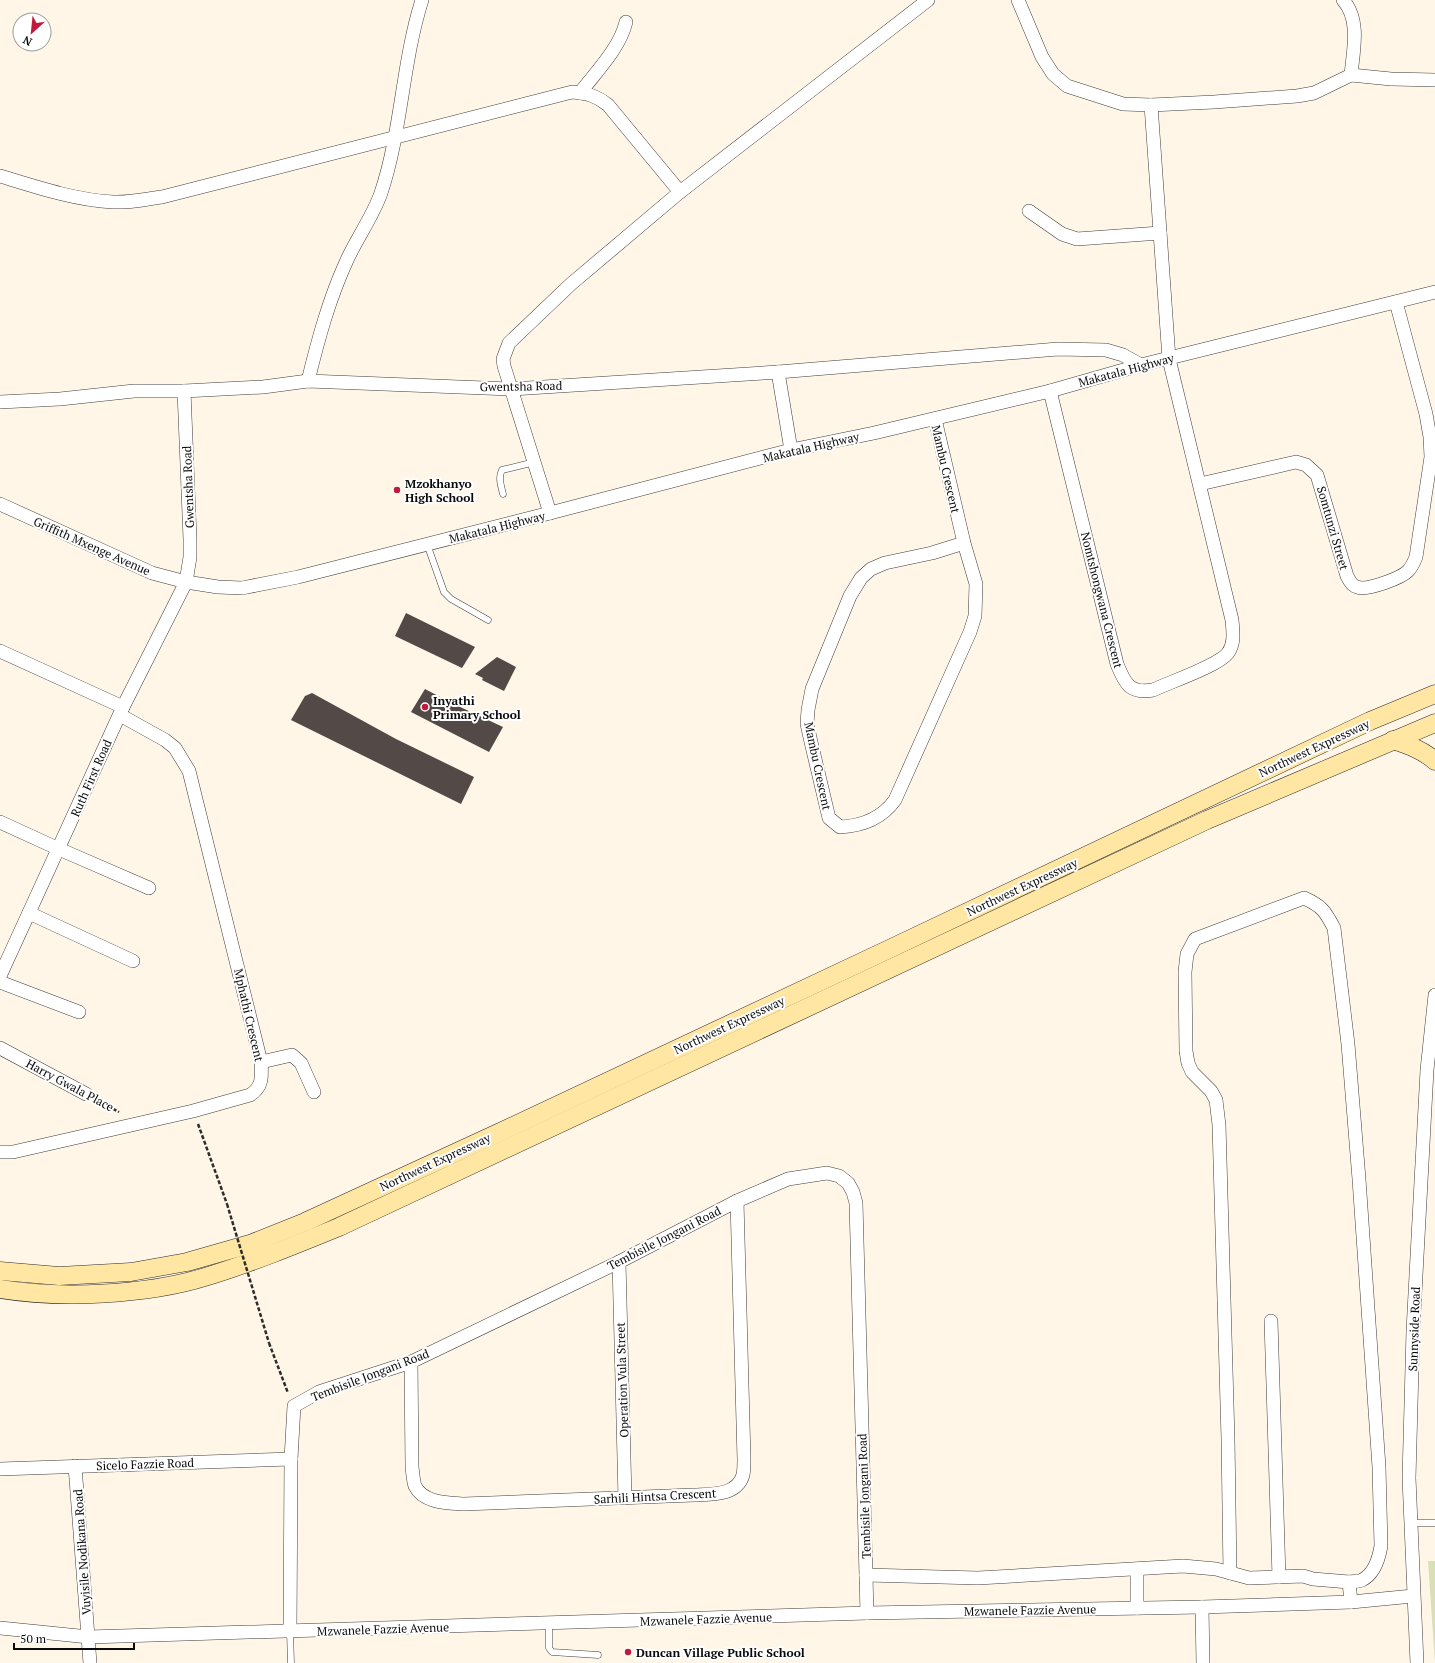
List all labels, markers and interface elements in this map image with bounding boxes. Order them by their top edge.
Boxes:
north arrow [12,12,52,52]
text: N [20,32,34,49]
street label: Makatala Highway [1077,350,1176,390]
street label: Gwentsha Road [480,378,563,394]
street label: Mambu Crescent [929,424,964,515]
street label: Makatala Highway [761,428,862,465]
street label: Gwentsha Road [179,445,197,528]
place label: Mzokhanyo High School [405,476,474,505]
street label: Somtunzi Street [1314,484,1352,572]
marker: Mzokhanyo High School [392,485,402,495]
street label: Makatala Highway [447,508,547,546]
street label: Griffith Mxenge Avenue [31,513,153,579]
street label: Nomtshongwana Crescent [1078,530,1126,670]
place label: Inyathi Primary School [433,693,521,722]
marker: Inyathi Primary School [420,702,430,712]
street label: Northwest Expressway [1256,715,1373,780]
street label: Mambu Crescent [801,721,835,812]
street label: Ruth First Road [67,737,115,819]
street label: Northwest Expressway [964,854,1081,919]
street label: Mphathi Crescent [231,967,267,1063]
street label: Northwest Expressway [671,992,788,1057]
street label: Harry Gwala Place [24,1056,116,1114]
street label: Northwest Expressway [377,1129,494,1194]
street label: Tembisile Jongani Road [605,1203,724,1273]
street label: Sunnyside Road [1405,1286,1423,1372]
street label: Operation Vula Street [612,1321,632,1438]
street label: Tembisile Jongani Road [309,1345,431,1404]
street label: Tembisile Jongani Road [854,1433,874,1559]
street label: Sicelo Fazzie Road [96,1455,195,1473]
street label: Sarhili Hintsa Crescent [593,1485,717,1507]
street label: Vuyisile Nodikana Road [70,1488,94,1615]
street label: Mzwanele Fazzie Avenue [964,1601,1096,1619]
street label: Mzwanele Fazzie Avenue [640,1609,772,1629]
street label: Mzwanele Fazzie Avenue [317,1619,449,1639]
scale bar [14,1625,134,1651]
text: 50 m [20,1631,47,1646]
place label: Duncan Village Public School [636,1645,805,1660]
marker: Duncan Village Public School [623,1647,633,1657]

